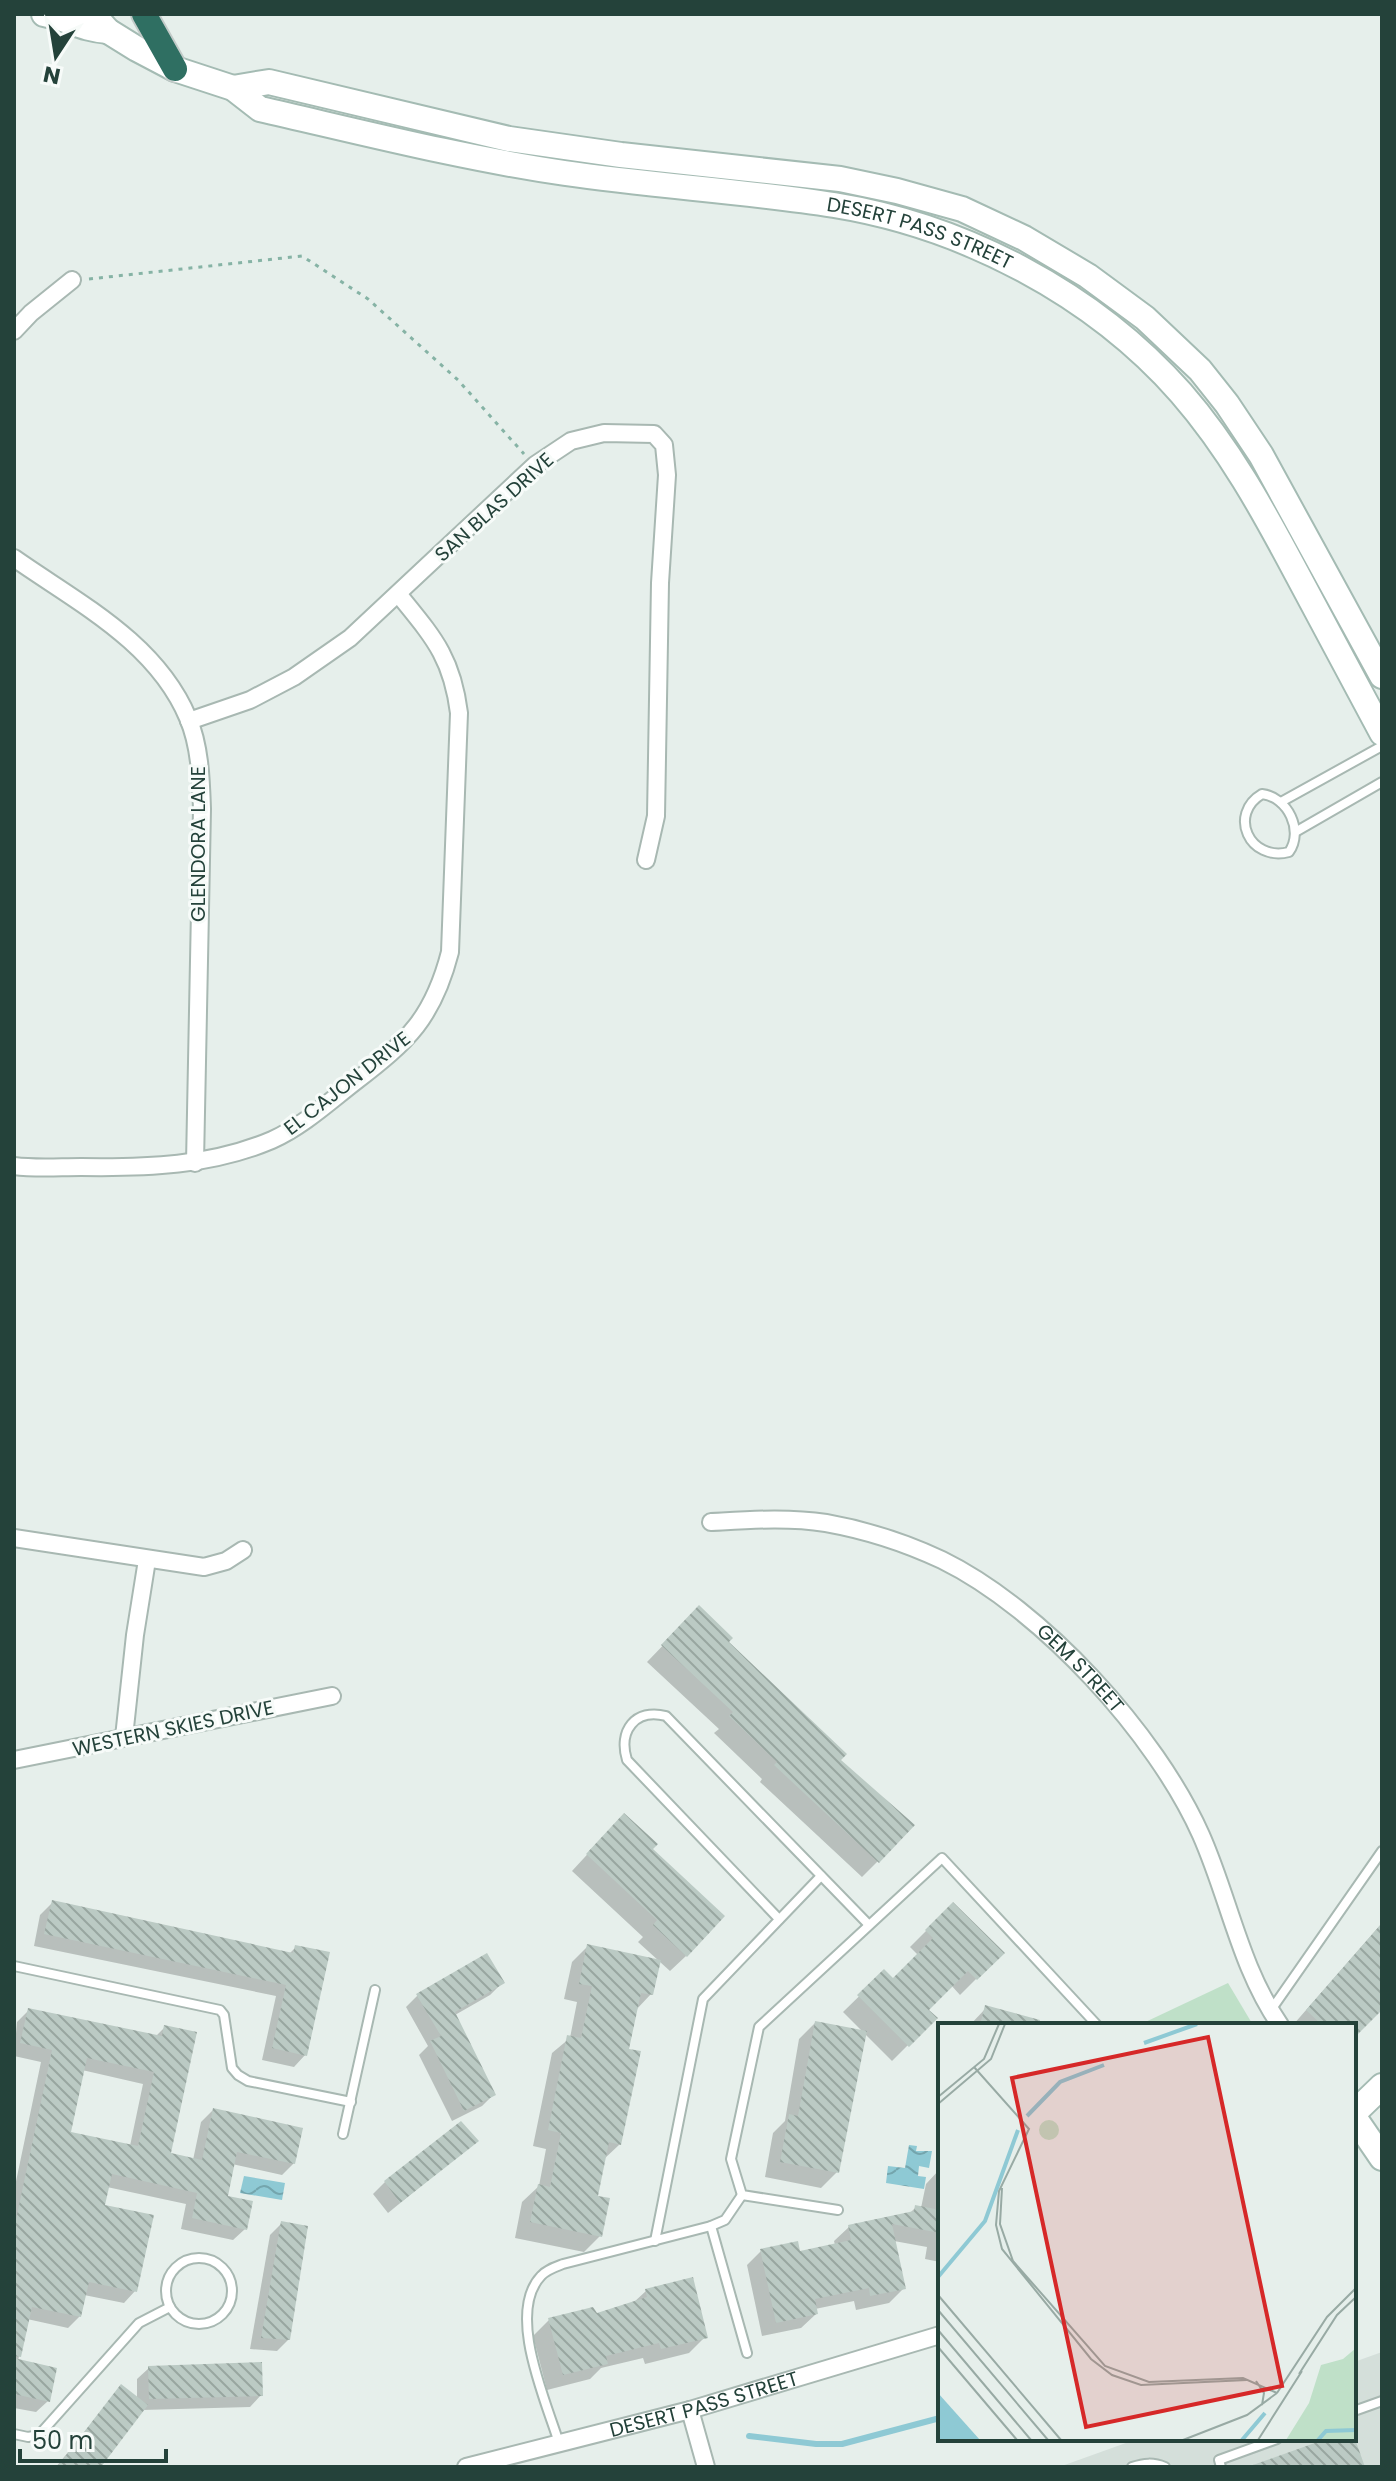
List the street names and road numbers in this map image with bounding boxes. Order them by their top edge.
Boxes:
street label: DESERT PASS STREET [825,190,1018,276]
street label: SAN BLAS DRIVE [428,446,560,568]
street label: GLENDORA LANE [184,766,212,922]
street label: EL CAJON DRIVE [278,1025,416,1141]
street label: GEM STREET [1031,1617,1131,1719]
street label: WESTERN SKIES DRIVE [70,1693,276,1763]
street label: DESERT PASS STREET [607,2364,802,2444]

